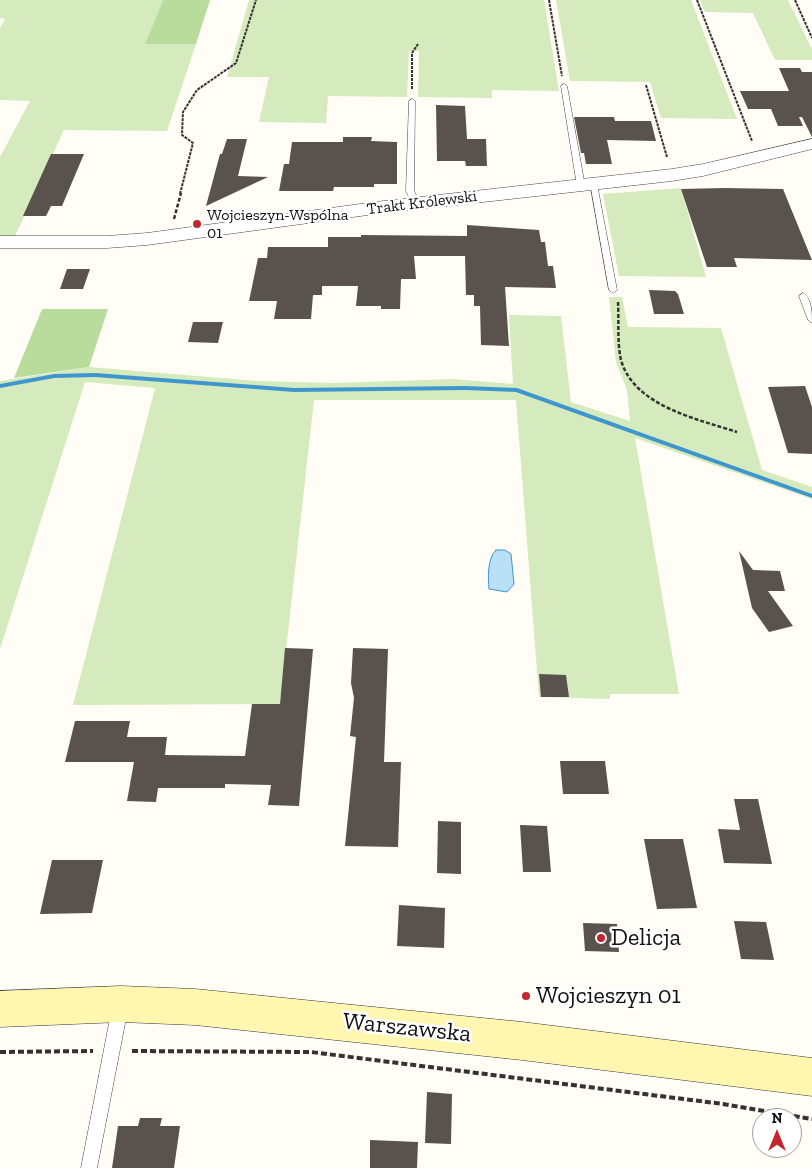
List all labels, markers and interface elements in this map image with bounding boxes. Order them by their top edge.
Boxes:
street label: Trakt Królewski [366,187,478,219]
place label: Wojcieszyn-Wspólna 01 [207,205,348,243]
marker: Wojcieszyn-Wspólna 01 [191,218,203,230]
place label: Delicja [611,924,681,952]
marker: Delicja [595,932,607,944]
place label: Wojcieszyn 01 [536,982,681,1010]
marker: Wojcieszyn 01 [520,990,532,1002]
street label: Warszawska [342,1007,472,1049]
north arrow [752,1108,802,1158]
text: N [772,1110,782,1127]

